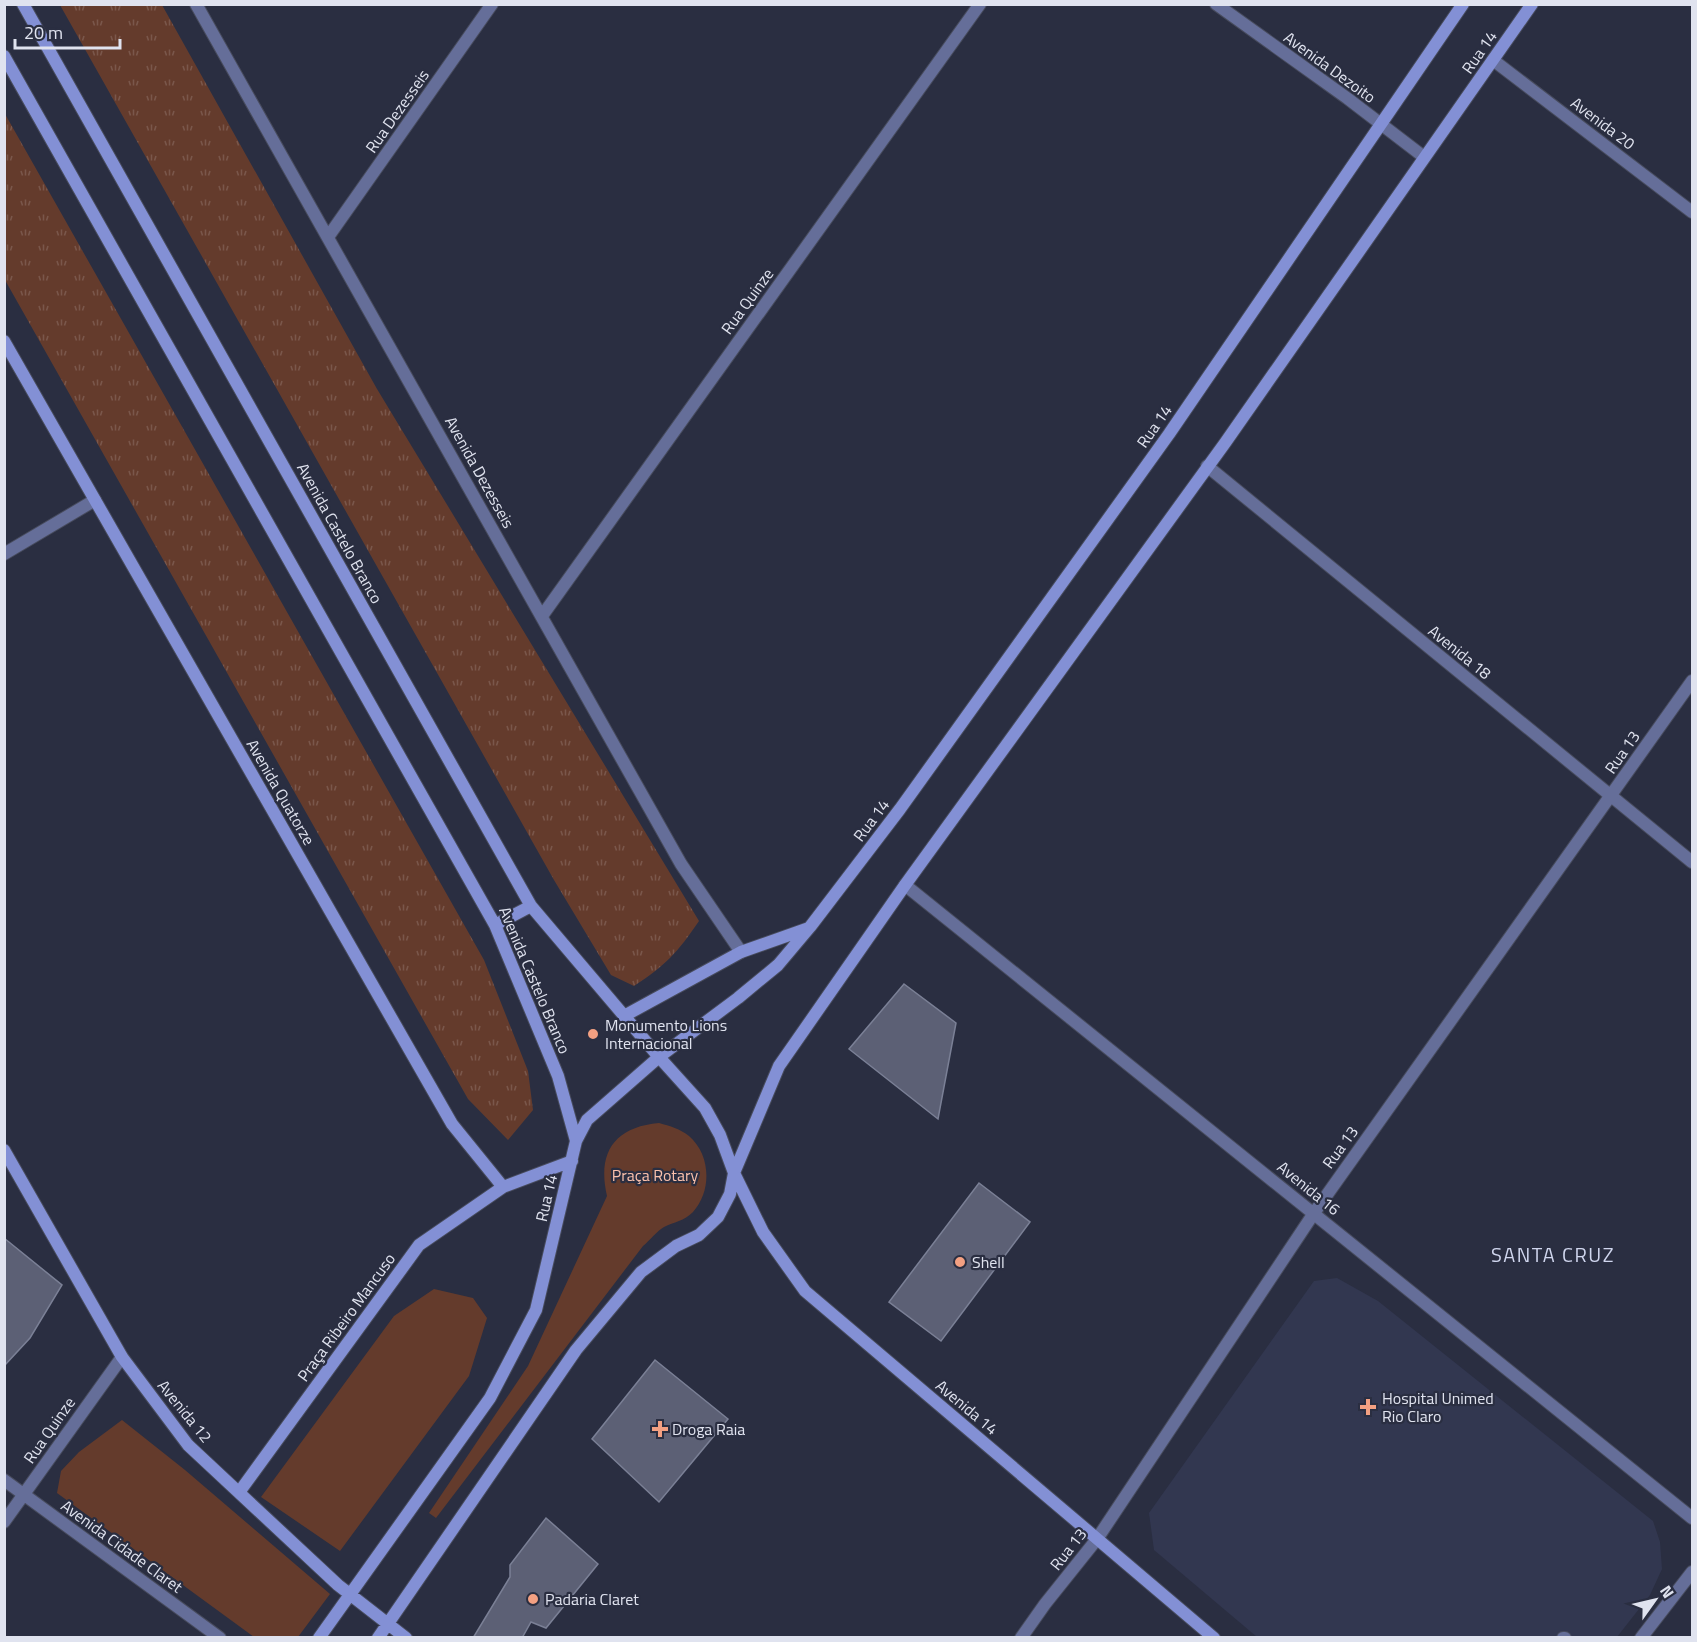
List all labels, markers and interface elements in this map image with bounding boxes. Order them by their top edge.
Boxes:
scale bar [15,12,120,50]
text: 20 m [24,19,63,46]
street label: Avenida Dezoito [1279,25,1381,109]
street label: Rua 14 [1455,26,1503,78]
street label: Rua Dezesseis [359,64,435,158]
street label: Avenida 20 [1566,91,1640,155]
street label: Rua Quinze [715,263,779,339]
street label: Rua 14 [1130,400,1178,452]
street label: Avenida Dezesseis [439,412,521,532]
street label: Avenida Castelo Branco [291,458,389,608]
street label: Avenida 18 [1423,619,1497,685]
street label: Rua 13 [1598,726,1646,778]
street label: Avenida Quatorze [241,734,321,850]
street label: Rua 14 [847,794,895,846]
street label: Avenida Castelo Branco [493,903,577,1057]
place label: Monumento Lions Internacional [605,1013,727,1055]
marker: Monumento Lions Internacional [586,1027,600,1041]
street label: Rua 13 [1316,1121,1364,1173]
street label: Avenida 16 [1272,1155,1346,1221]
park label: Praça Rotary [612,1163,699,1187]
street label: Rua 14 [529,1172,563,1224]
district label: SANTA CRUZ [1491,1239,1615,1270]
street label: Praça Ribeiro Mancuso [291,1248,401,1386]
place label: Shell [972,1250,1005,1274]
marker: Shell [953,1255,967,1269]
street label: Avenida 12 [152,1374,218,1448]
street label: Avenida 14 [931,1374,1003,1440]
place label: Hospital Unimed Rio Claro [1382,1386,1494,1428]
street label: Rua Quinze [17,1392,81,1468]
marker: Hospital Unimed Rio Claro [1359,1398,1377,1416]
place label: Droga Raia [672,1417,745,1441]
marker: Droga Raia [653,1422,667,1436]
street label: Avenida Cidade Claret [56,1494,188,1599]
street label: Rua 13 [1044,1523,1092,1575]
north arrow [1625,1570,1685,1630]
text: N [1654,1580,1680,1603]
place label: Padaria Claret [545,1587,639,1611]
marker: Padaria Claret [526,1592,540,1606]

